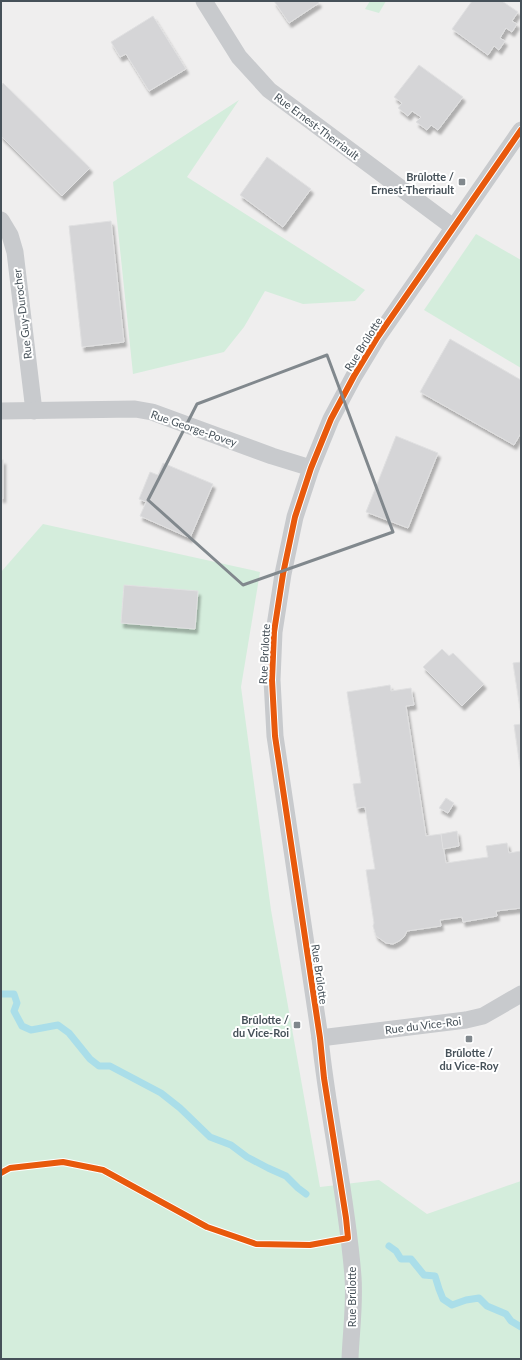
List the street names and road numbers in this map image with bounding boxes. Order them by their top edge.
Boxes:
street label: Rue Ernest-Therriault [272,90,362,162]
street label: Rue Guy-Durocher [10,268,34,360]
street label: Rue Brûlotte [341,315,385,373]
street label: Rue George-Povey [149,407,239,449]
street label: Rue Brûlotte [256,623,272,685]
street label: Rue Brûlotte [309,943,331,1005]
street label: Rue du Vice-Roi [384,1014,462,1036]
street label: Rue Brûlotte [345,1267,358,1327]

